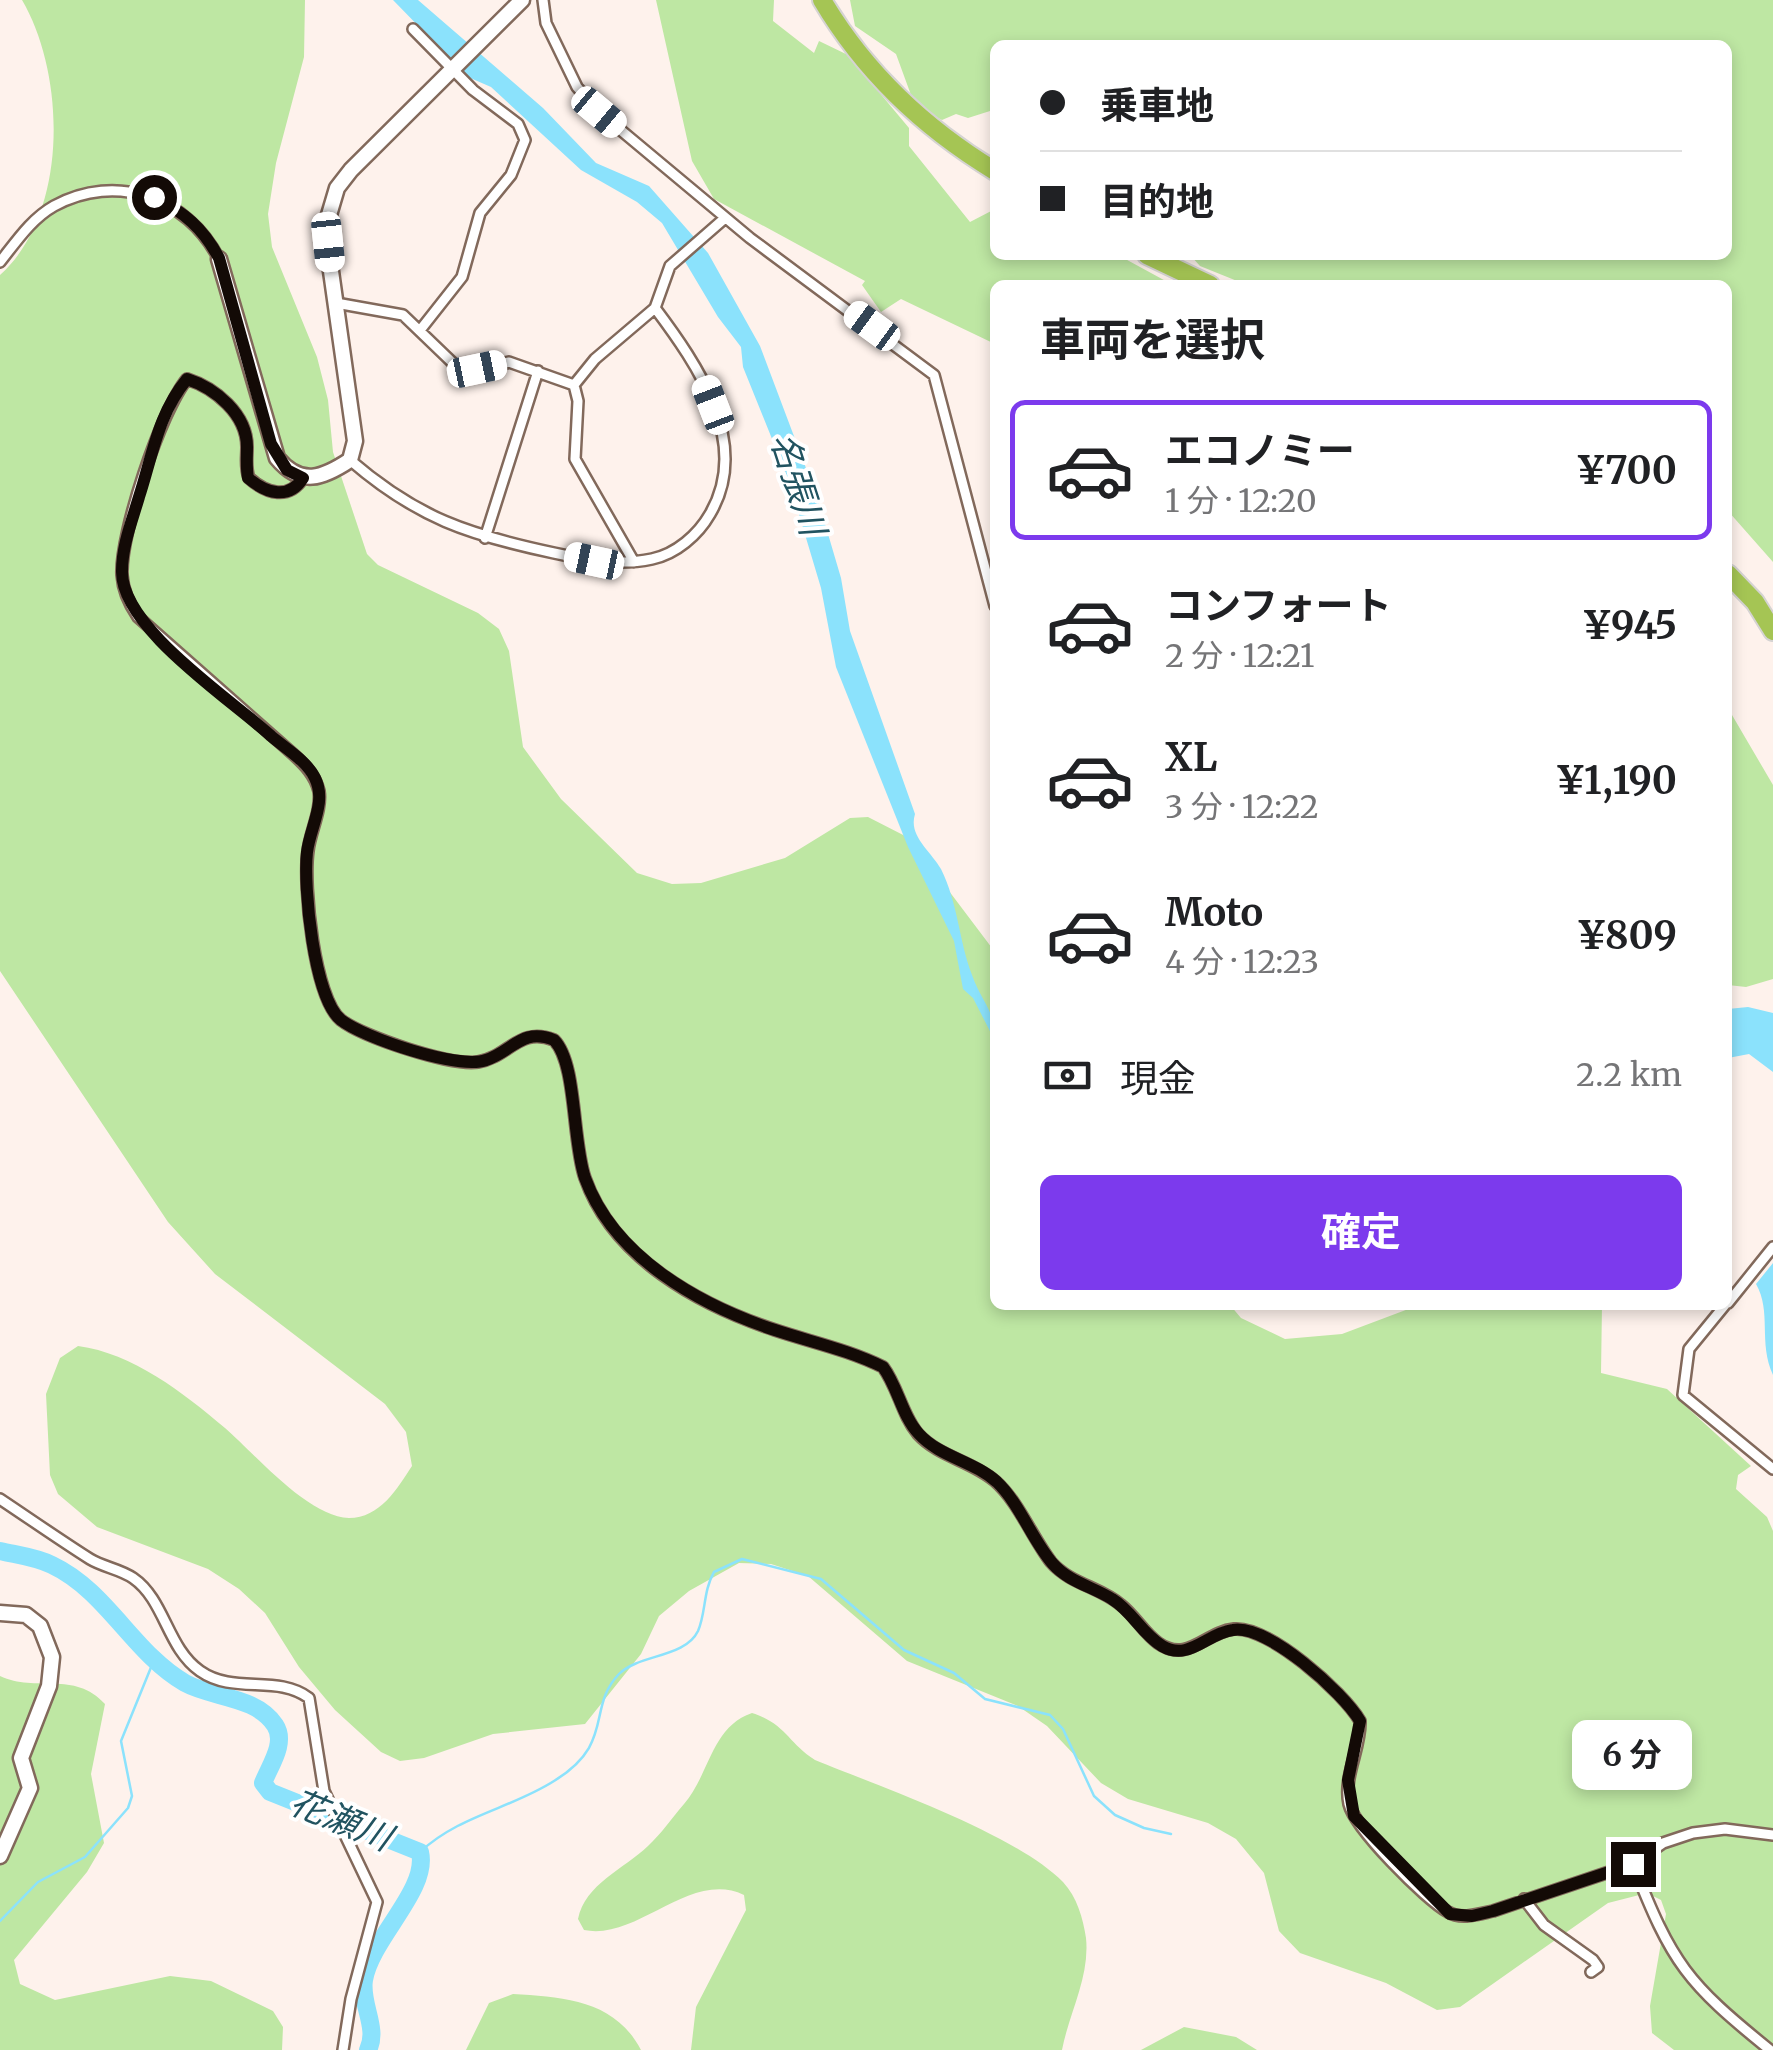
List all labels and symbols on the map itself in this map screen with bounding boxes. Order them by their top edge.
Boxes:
car [566,81,632,143]
route start [132,175,177,220]
car [310,211,346,273]
car [839,296,905,356]
car [445,348,509,390]
car [688,372,738,438]
water label: 名張川 [761,427,836,545]
car [562,540,626,582]
callout: 6 分 [1573,1719,1693,1789]
water label: 花瀬川 [284,1780,402,1862]
route end [1611,1842,1656,1887]

